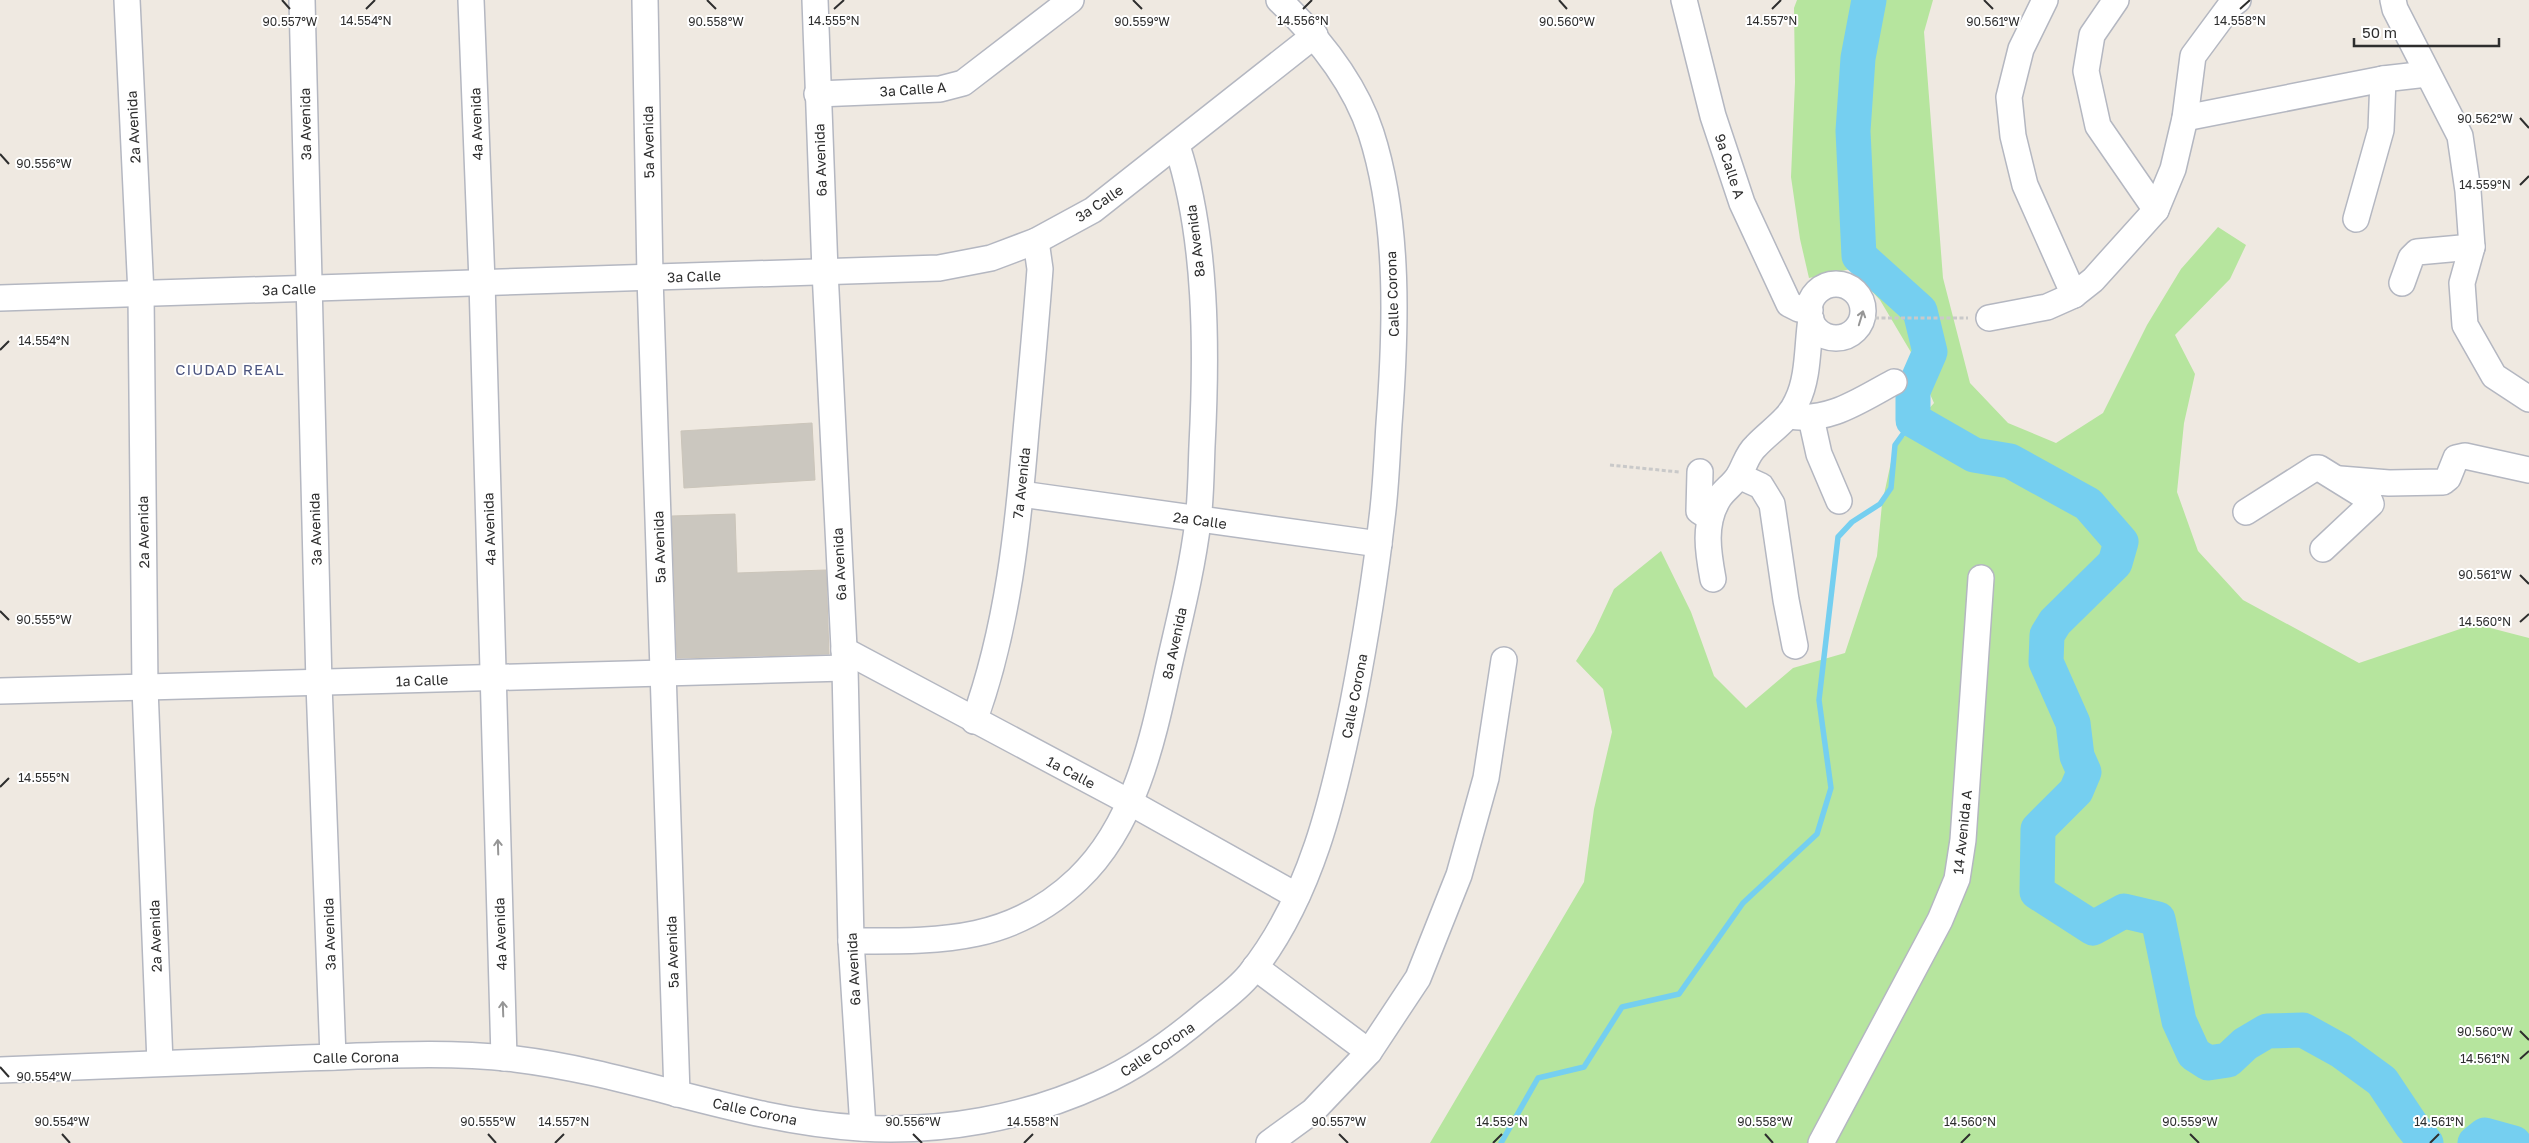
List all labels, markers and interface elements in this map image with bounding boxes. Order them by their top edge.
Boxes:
text: 14.554°N [340,13,392,28]
text: 14.555°N [808,13,860,28]
text: 14.556°N [1277,13,1329,28]
text: 14.557°N [1747,13,1797,28]
text: 14.558°N [2214,13,2266,28]
text: 90.557°W [263,14,318,29]
text: 90.558°W [688,14,744,29]
text: 90.559°W [1114,14,1170,29]
text: 90.560°W [1539,14,1596,29]
text: 90.561°W [1966,14,2020,29]
scale bar [2354,15,2499,47]
text: 50 m [2362,23,2397,41]
street label: 3a Calle A [879,78,948,100]
street label: 4a Avenida [466,87,486,161]
street label: 3a Avenida [296,88,314,160]
street label: 2a Avenida [123,90,143,164]
street label: 5a Avenida [639,106,657,178]
text: 90.562°W [2457,111,2513,126]
street label: 6a Avenida [810,123,830,197]
street label: 9a Calle A [1712,131,1749,201]
text: 90.556°W [16,156,72,171]
text: 14.559°N [2459,177,2511,192]
street label: 3a Calle [1072,181,1126,225]
street label: 8a Avenida [1182,204,1208,278]
street label: Calle Corona [1382,251,1402,337]
street label: 3a Calle [667,267,721,285]
street label: 3a Calle [262,280,316,298]
one-way arrow [1856,310,1866,326]
text: 14.554°N [18,333,70,348]
district label: CIUDAD REAL [175,360,285,378]
street label: 7a Avenida [1009,446,1033,520]
street label: 3a Avenida [305,492,325,566]
street label: 4a Avenida [479,492,499,566]
street label: 2a Avenida [134,496,152,568]
street label: 2a Calle [1172,508,1228,532]
street label: 5a Avenida [649,510,669,584]
street label: 6a Avenida [829,527,849,601]
text: 90.561°W [2458,567,2512,582]
street label: 8a Avenida [1158,605,1190,681]
text: 90.555°W [16,612,72,627]
text: 14.560°N [2459,614,2511,629]
street label: Calle Corona [1337,652,1371,740]
street label: 1a Calle [395,671,449,689]
street label: 1a Calle [1044,752,1098,792]
text: 14.555°N [18,770,70,785]
street label: 14 Avenida A [1949,788,1975,875]
one-way arrow [493,839,503,855]
street label: 3a Avenida [319,897,339,971]
street label: 4a Avenida [490,897,510,971]
street label: 2a Avenida [145,899,165,973]
street label: 5a Avenida [662,915,682,989]
street label: 6a Avenida [843,932,863,1006]
one-way arrow [498,1001,507,1017]
street label: Calle Corona [1117,1018,1197,1080]
text: 90.560°W [2457,1024,2514,1039]
street label: Calle Corona [313,1048,399,1066]
text: 14.561°N [2460,1051,2510,1066]
text: 90.554°W [16,1069,72,1084]
street label: Calle Corona [711,1094,799,1128]
text: 90.554°W [34,1114,90,1129]
text: 90.555°W [460,1114,516,1129]
text: 14.557°N [539,1114,589,1129]
text: 90.556°W [885,1114,941,1129]
text: 14.558°N [1007,1114,1059,1129]
text: 90.557°W [1312,1114,1367,1129]
text: 14.559°N [1476,1114,1528,1129]
text: 90.558°W [1737,1114,1793,1129]
text: 14.560°N [1944,1114,1996,1129]
text: 90.559°W [2162,1114,2218,1129]
text: 14.561°N [2414,1114,2464,1129]

